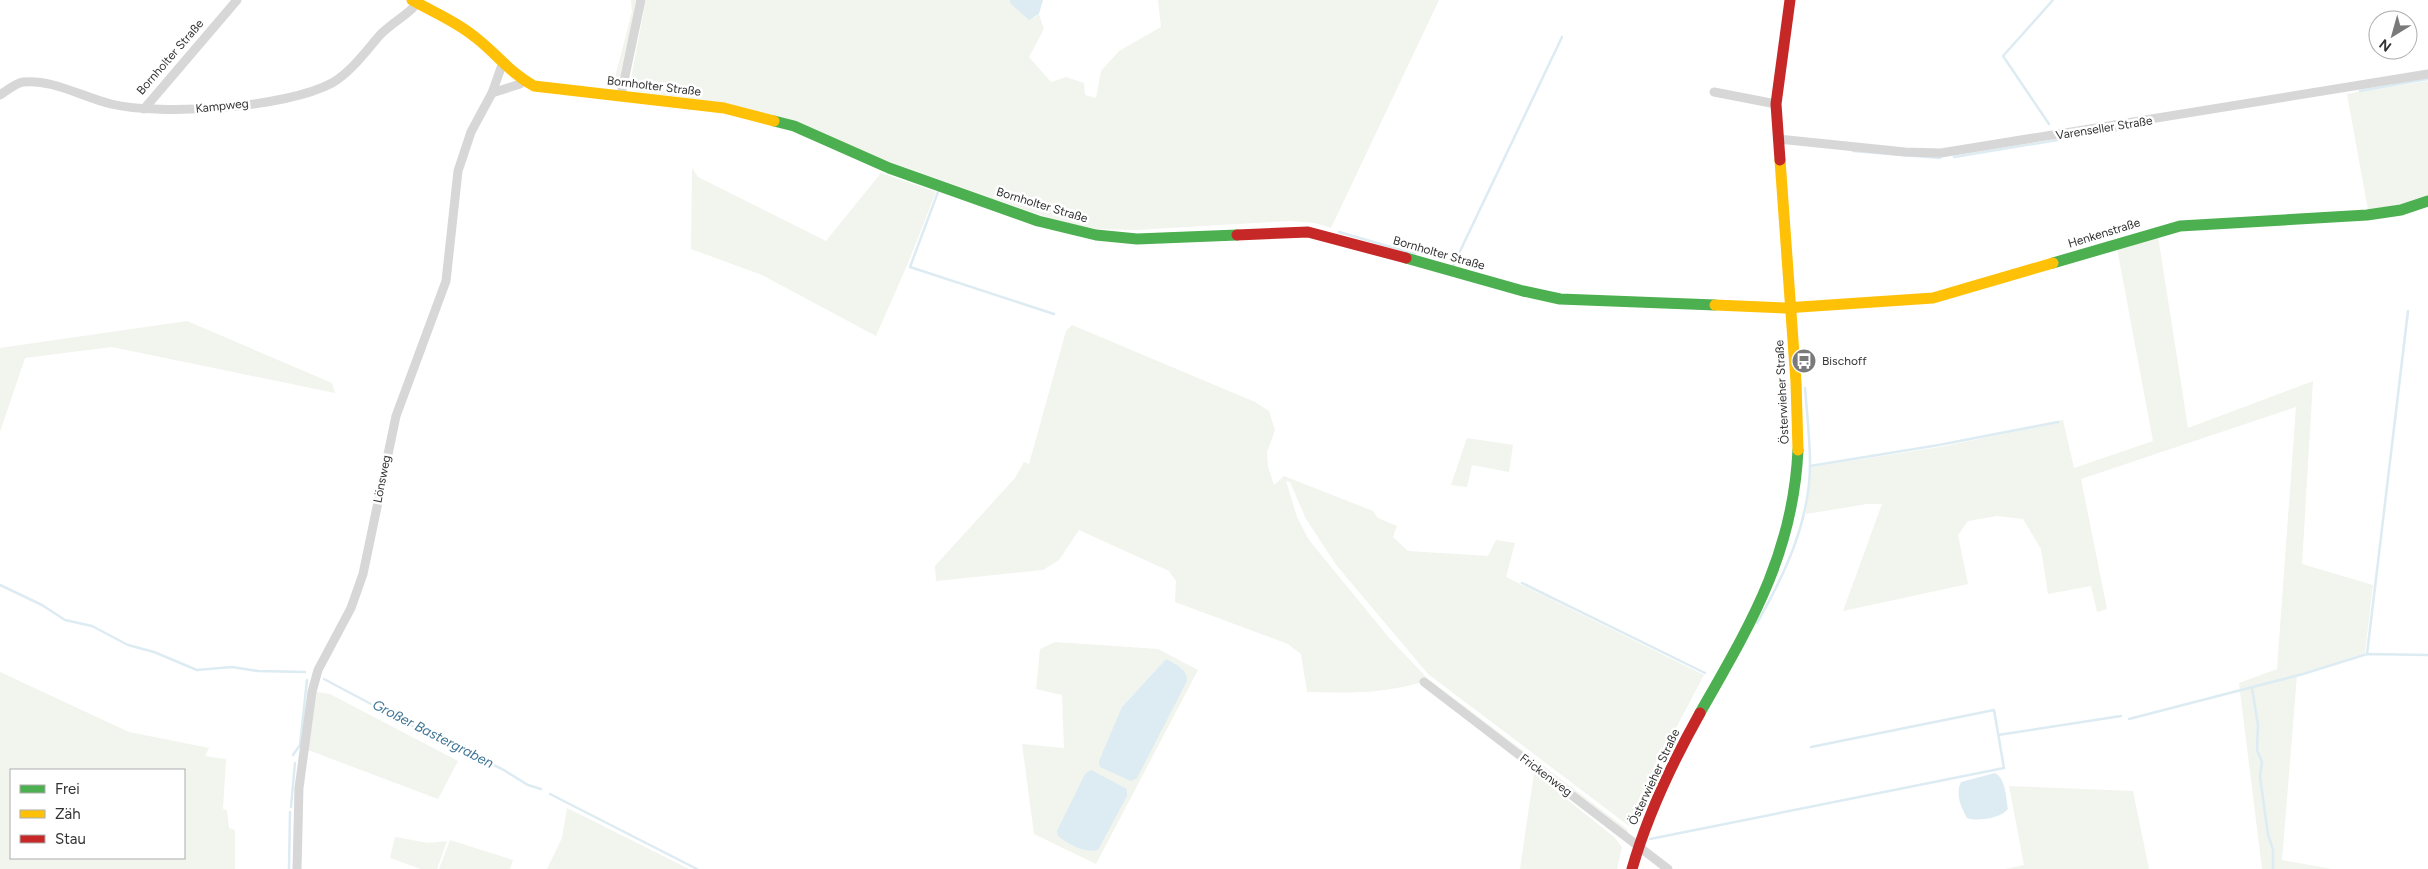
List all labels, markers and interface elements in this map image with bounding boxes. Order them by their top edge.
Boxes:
north arrow [2368,10,2418,60]
street label: Bornholter Straße [134,16,207,97]
text: N [2376,35,2395,55]
street label: Bornholter Straße [606,73,702,99]
street label: Kampweg [195,96,249,116]
street label: Varenseller Straße [2055,113,2154,143]
street label: Bornholter Straße [995,184,1090,226]
street label: Henkenstraße [2066,215,2142,251]
street label: Bornholter Straße [1391,233,1487,273]
street label: Österwieher Straße [1772,339,1792,445]
bus stop icon: Bischoff [1791,348,1817,374]
place label: Bischoff [1822,354,1867,368]
street label: Lönsweg [371,454,393,504]
water label: Großer Bastergraben [370,696,496,772]
street label: Österwieher Straße [1626,726,1683,827]
street label: Frickenweg [1517,751,1575,799]
legend [10,769,185,859]
text: Frei [55,780,80,798]
text: Zäh [55,805,81,823]
text: Stau [55,830,86,848]

